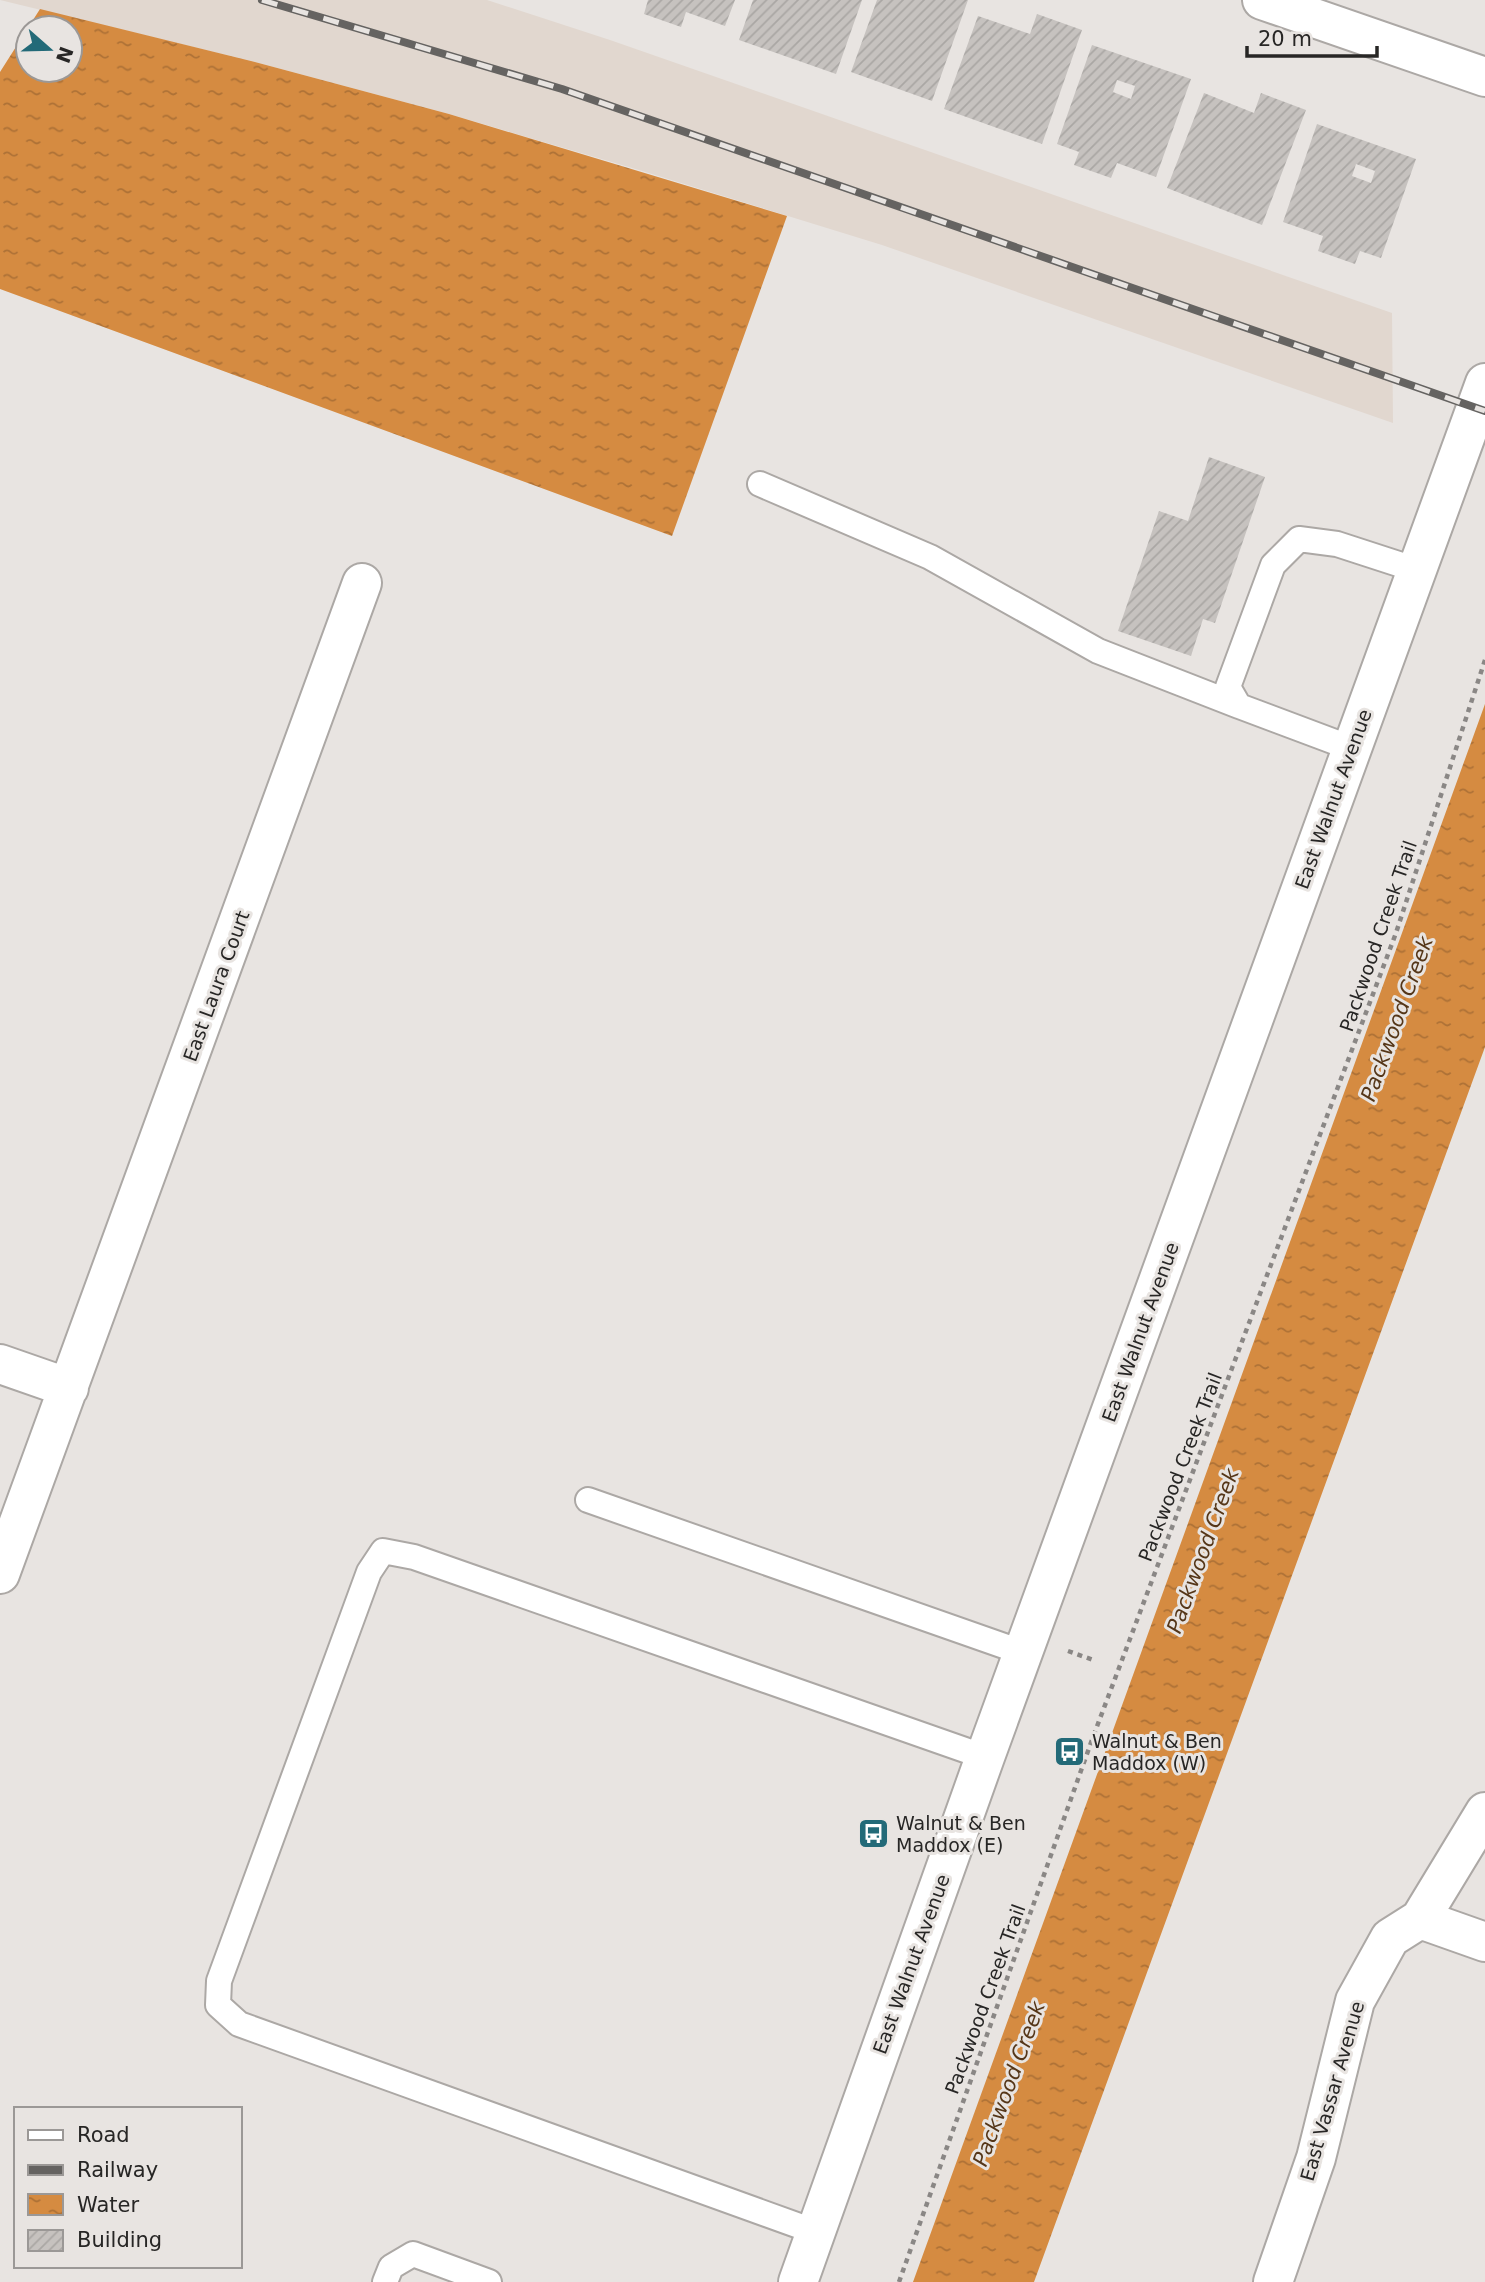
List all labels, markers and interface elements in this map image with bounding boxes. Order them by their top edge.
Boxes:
north arrow [14,14,84,84]
scale bar [1247,14,1376,58]
text: 20 m [1258,27,1312,51]
text: N [52,44,78,66]
street label: East Walnut Avenue [1290,706,1376,892]
street label: Packwood Creek Trail [1335,838,1421,1034]
street label: East Laura Court [178,908,254,1064]
water label: Packwood Creek [1356,933,1438,1105]
street label: East Walnut Avenue [1097,1239,1183,1425]
street label: Packwood Creek Trail [1133,1369,1227,1565]
water label: Packwood Creek [1162,1465,1244,1637]
place label: Walnut & Ben Maddox (W) [1092,1730,1222,1774]
bus stop icon: Walnut & Ben Maddox (W) [1052,1735,1086,1769]
place label: Walnut & Ben Maddox (E) [896,1812,1026,1856]
bus stop icon: Walnut & Ben Maddox (E) [856,1817,890,1851]
street label: East Walnut Avenue [868,1871,954,2057]
street label: Packwood Creek Trail [940,1901,1030,2097]
water label: Packwood Creek [968,1998,1050,2170]
street label: East Vassar Avenue [1296,1999,1368,2183]
legend [14,2107,242,2268]
text: Road [77,2123,130,2147]
text: Railway [77,2158,158,2182]
text: Water [77,2193,139,2217]
text: Building [77,2228,162,2252]

